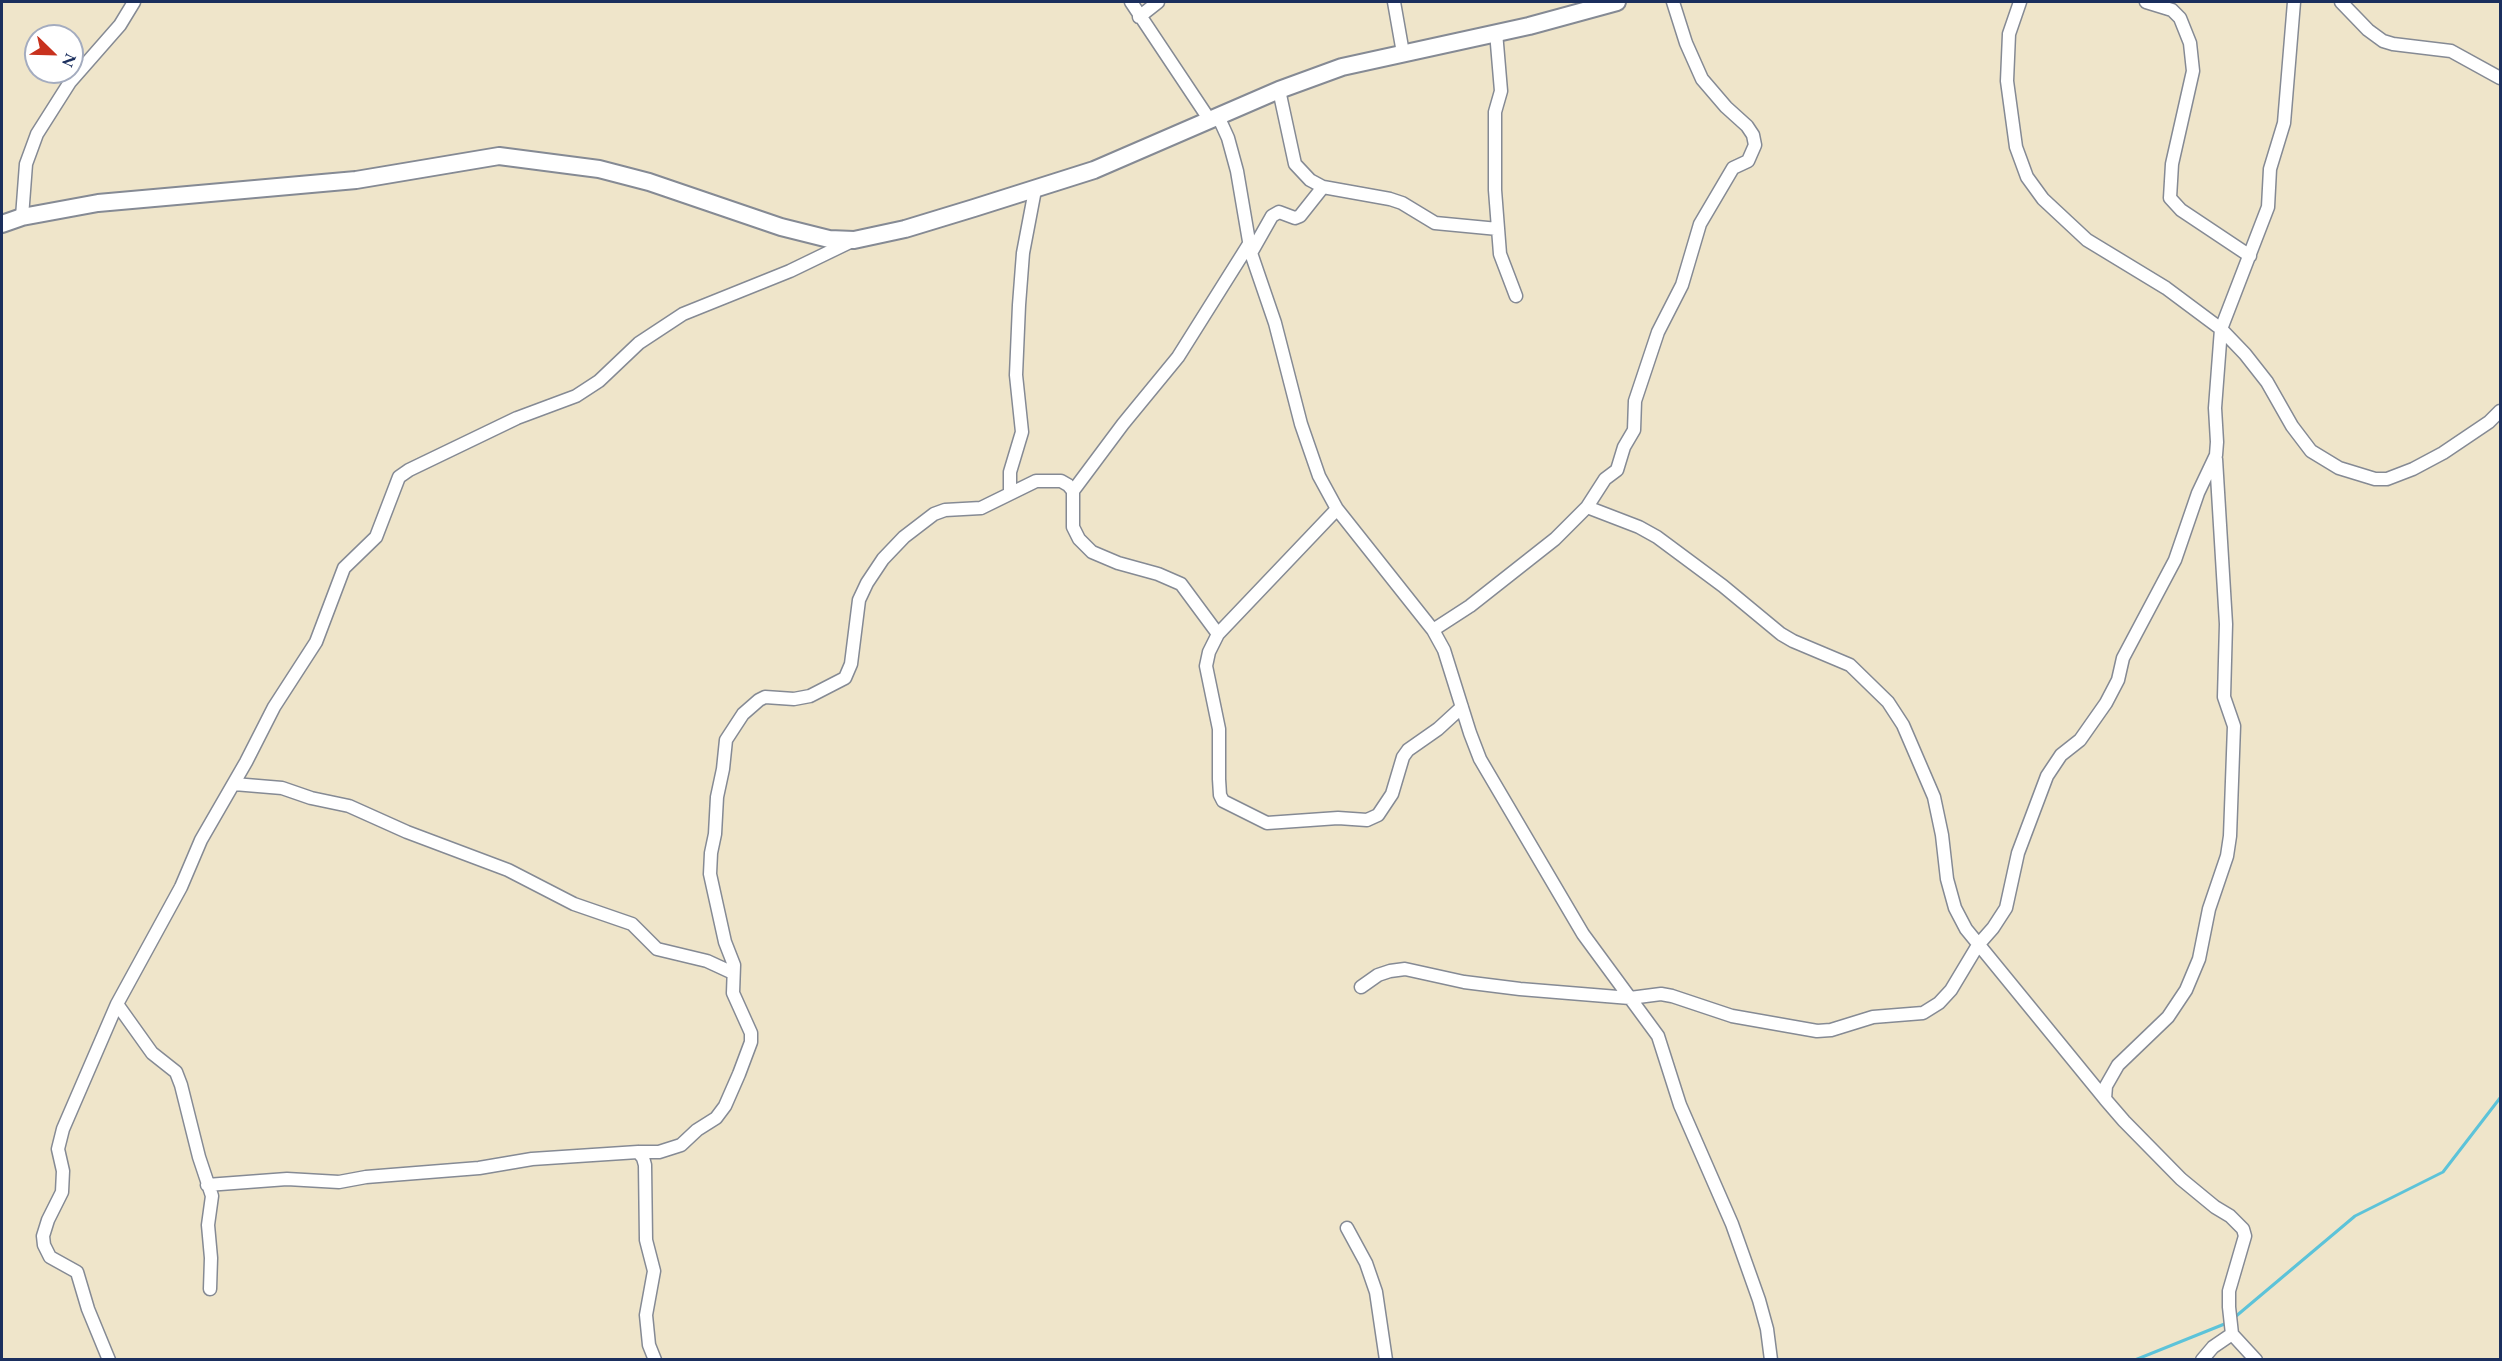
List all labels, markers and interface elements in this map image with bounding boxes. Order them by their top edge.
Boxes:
north arrow [24,24,84,84]
text: N [57,50,81,71]

